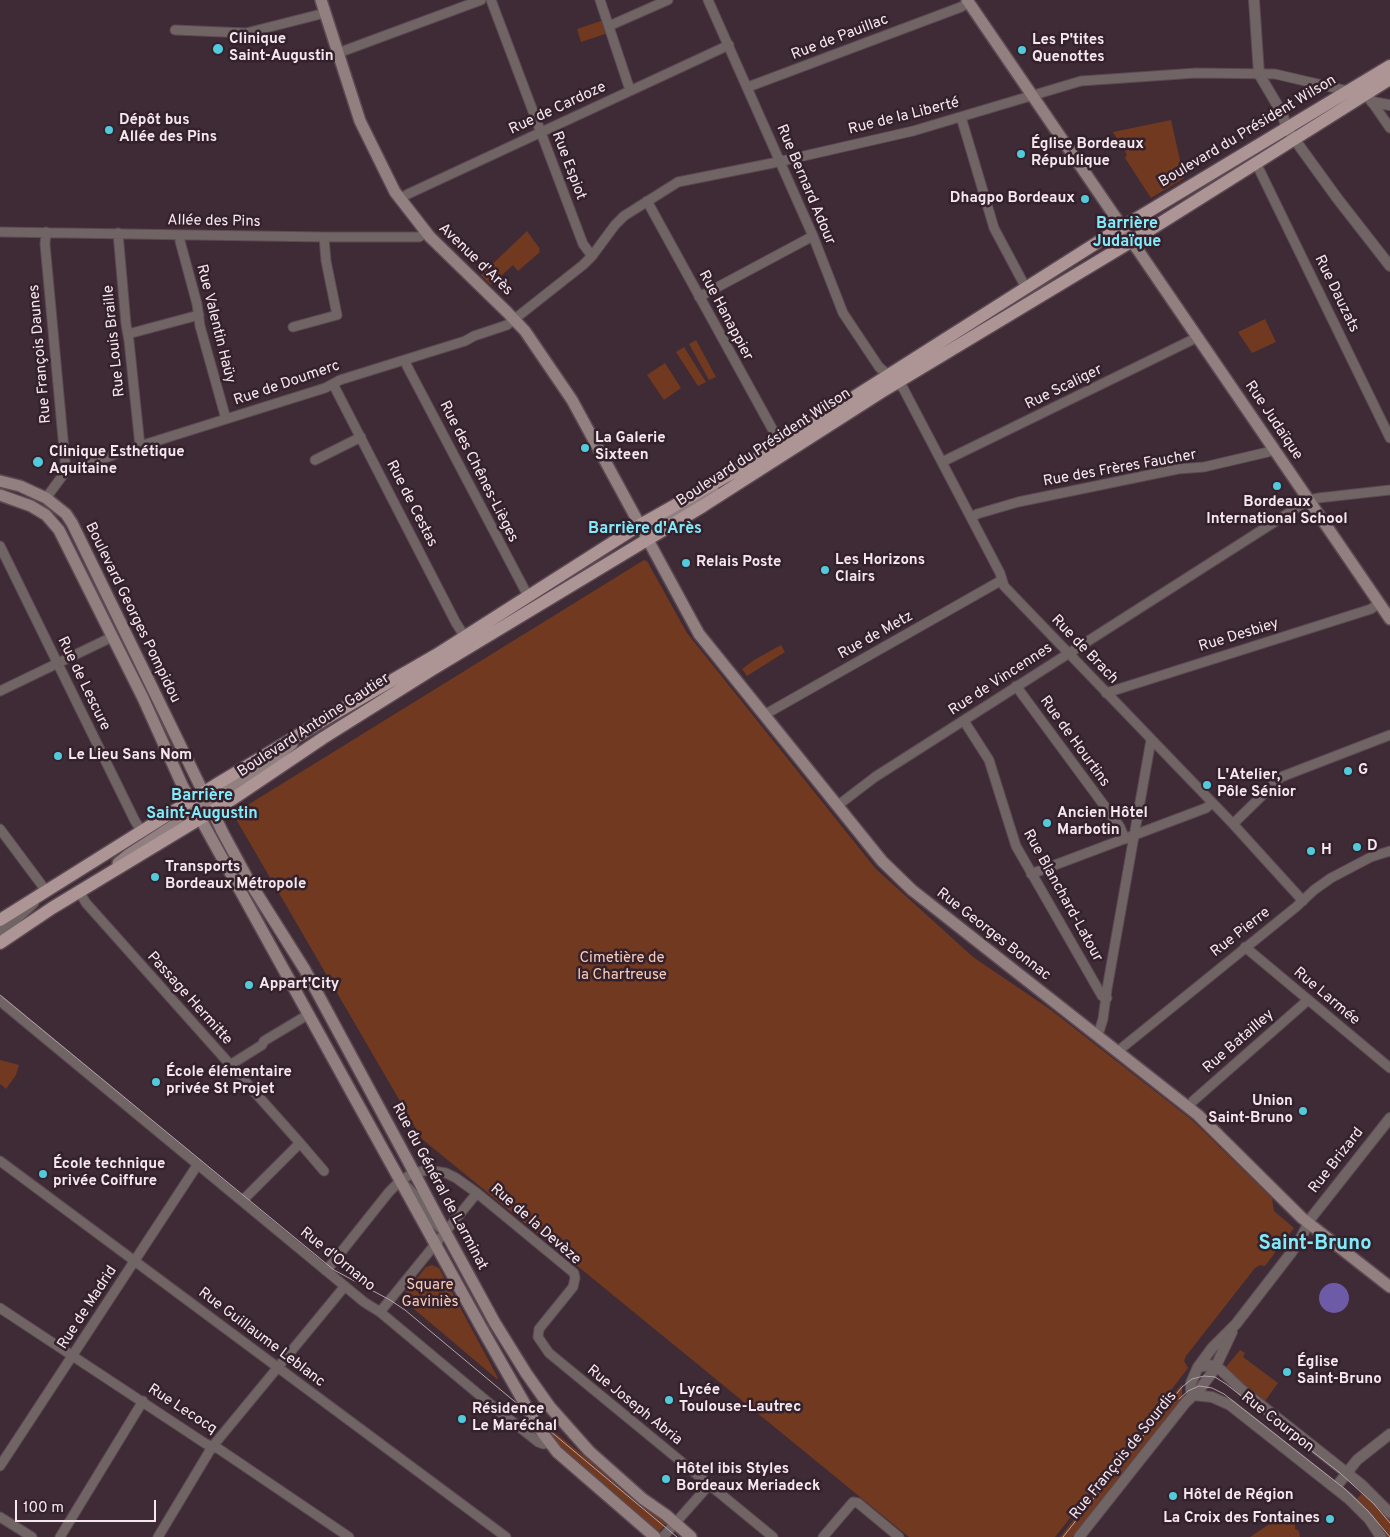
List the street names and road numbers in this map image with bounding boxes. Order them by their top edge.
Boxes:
street label: Rue de Pauillac [789,11,891,65]
street label: Boulevard du Président Wilson [1156,72,1340,192]
street label: Rue de Cardoze [507,79,609,139]
street label: Rue de la Liberté [847,94,961,140]
street label: Rue Bernard Adour [772,122,838,248]
street label: Rue Espiot [547,129,589,203]
street label: Allée des Pins [167,212,261,232]
street label: Avenue d'Arès [434,220,516,300]
street label: Rue Dauzats [1310,252,1362,336]
street label: Rue Valentin Haüy [191,263,239,385]
street label: Rue Hanappier [694,268,756,364]
street label: Rue François Daunes [26,284,56,424]
street label: Rue Louis Braille [100,284,130,398]
street label: Rue de Doumerc [232,357,342,411]
street label: Rue Scaliger [1022,362,1106,414]
street label: Rue Judaïque [1240,378,1306,464]
street label: Boulevard du Président Wilson [674,385,854,511]
street label: Rue des Chênes-Lièges [435,398,521,546]
street label: Rue des Frères Faucher [1042,447,1198,491]
street label: Rue de Cestas [381,458,441,550]
street label: Boulevard Georges Pompidou [80,520,184,706]
street label: Rue de Metz [835,608,917,664]
street label: Rue de Brach [1047,612,1121,688]
street label: Rue Desbiey [1197,615,1281,657]
street label: Rue de Lescure [52,634,114,734]
street label: Rue de Vincennes [946,640,1056,720]
street label: Boulevard Antoine Gautier [235,670,393,782]
street label: Rue de Hourtins [1035,693,1113,791]
street label: Rue Blanchard-Latour [1018,827,1106,965]
street label: Rue Georges Bonnac [932,885,1054,985]
street label: Rue Pierre [1208,904,1274,962]
street label: Passage Hermitte [142,949,236,1049]
street label: Rue Larmée [1289,964,1363,1030]
street label: Rue Batailley [1200,1006,1278,1078]
street label: Rue du Général de Larminat [387,1100,491,1274]
street label: Rue Brizard [1306,1124,1368,1198]
street label: Rue de la Devèze [486,1181,584,1269]
street label: Rue d'Ornano [296,1224,378,1296]
street label: Rue de Madrid [54,1263,122,1353]
street label: Rue Guillaume Leblanc [194,1284,328,1392]
street label: Rue Joseph Abria [583,1362,685,1450]
street label: Rue Lecocq [144,1381,220,1439]
street label: Rue François de Sourdis [1067,1388,1181,1524]
street label: Rue Courpon [1237,1389,1317,1457]

